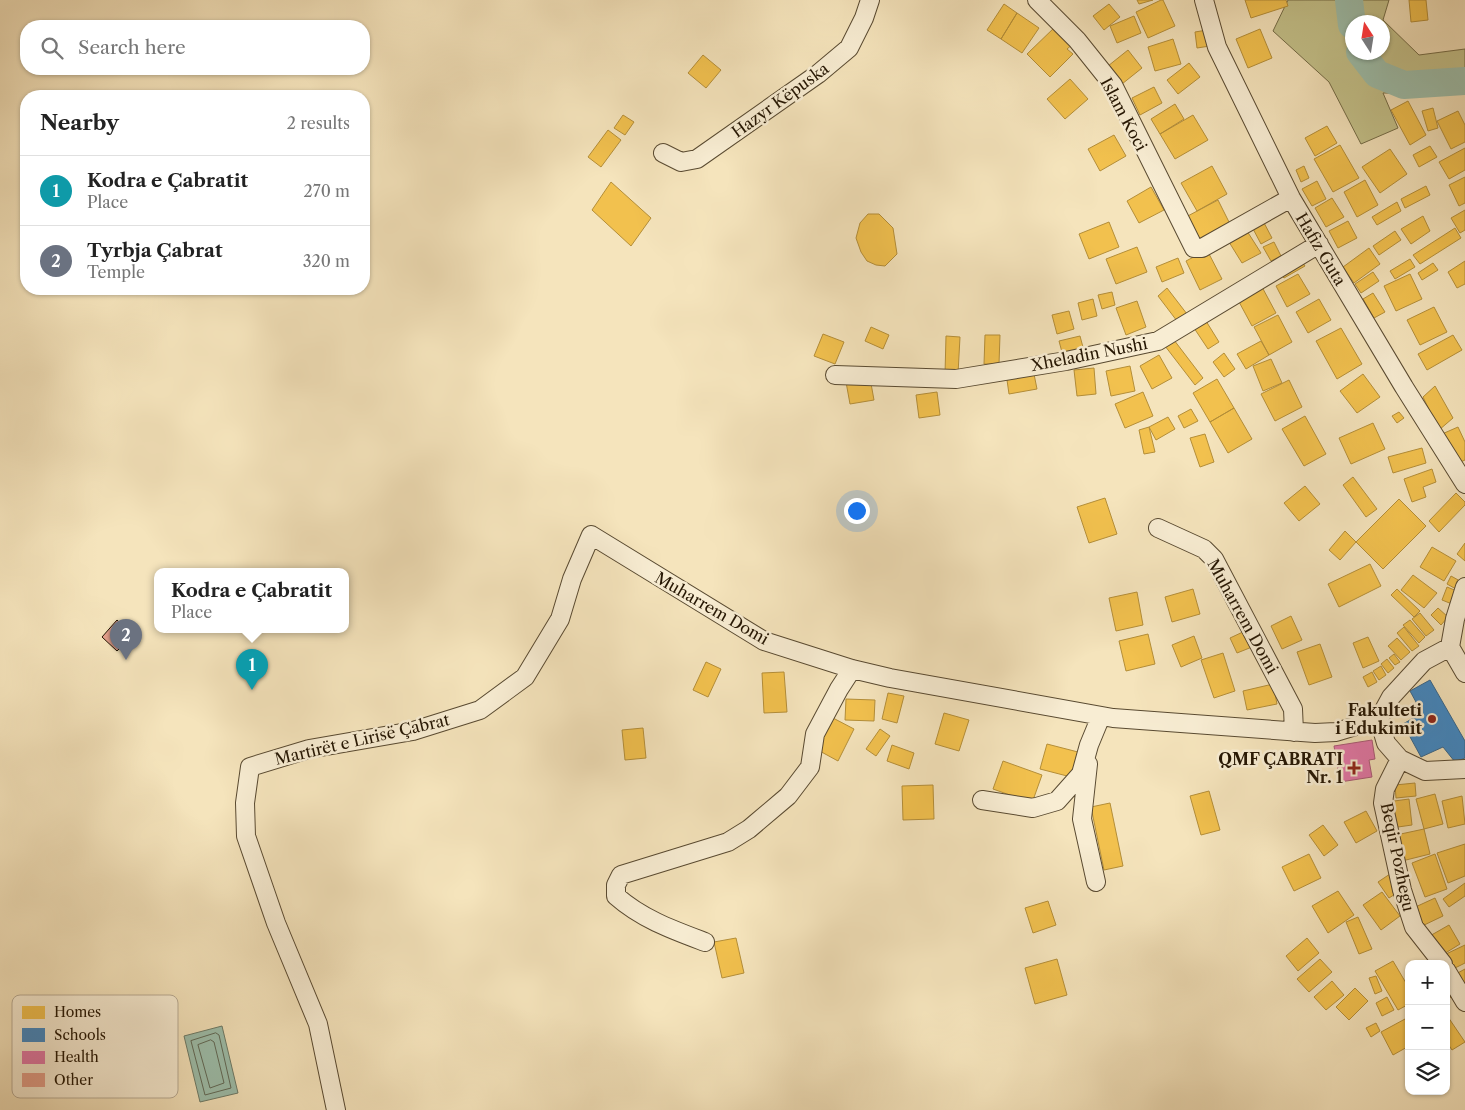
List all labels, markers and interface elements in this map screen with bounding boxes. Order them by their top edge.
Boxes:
north arrow [1345,15,1390,60]
search box [20,20,370,75]
icon: search [38,34,66,62]
text: Search here [78,36,186,59]
street label: Hazyr Këpuska [728,58,833,142]
street label: Islam Koci [1096,74,1152,154]
text: Nearby [40,110,119,135]
text: 2 results [287,113,350,133]
text: Kodra e Çabratit [87,169,248,192]
text: 1 [52,181,60,201]
text: 270 m [304,181,350,201]
text: Place [87,192,128,212]
street label: Hafiz Guta [1291,209,1351,290]
text: Tyrbja Çabrat [87,239,223,262]
text: 2 [51,251,61,271]
text: 320 m [303,251,350,271]
text: Temple [87,262,145,282]
street label: Xheladin Nushi [1028,333,1149,375]
your location [844,498,870,524]
street label: Muharrem Domi [1203,555,1283,677]
street label: Muharrem Domi [652,567,773,649]
popup [154,568,349,633]
text: Kodra e Çabratit [171,579,332,602]
text: Place [171,602,212,622]
pin: 2 [110,619,142,660]
pin: 1 [236,649,268,690]
place label: Fakulteti i Edukimit [1335,700,1423,738]
street label: Martirët e Lirisë Çabrat [273,709,452,769]
marker: Fakulteti i Edukimit [1426,713,1438,725]
place label: QMF ÇABRATI Nr. 1 [1218,749,1344,787]
marker: QMF ÇABRATI Nr. 1 [1347,761,1361,775]
street label: Beqir Pozhegu [1377,801,1419,913]
map controls [1405,960,1450,1095]
button: + [1405,960,1450,1005]
legend [12,995,178,1098]
text: Homes [54,1003,101,1021]
button: − [1405,1005,1450,1050]
text: Schools [54,1026,106,1044]
text: Health [54,1048,99,1066]
button: layers [1405,1050,1450,1095]
text: Other [54,1071,93,1089]

